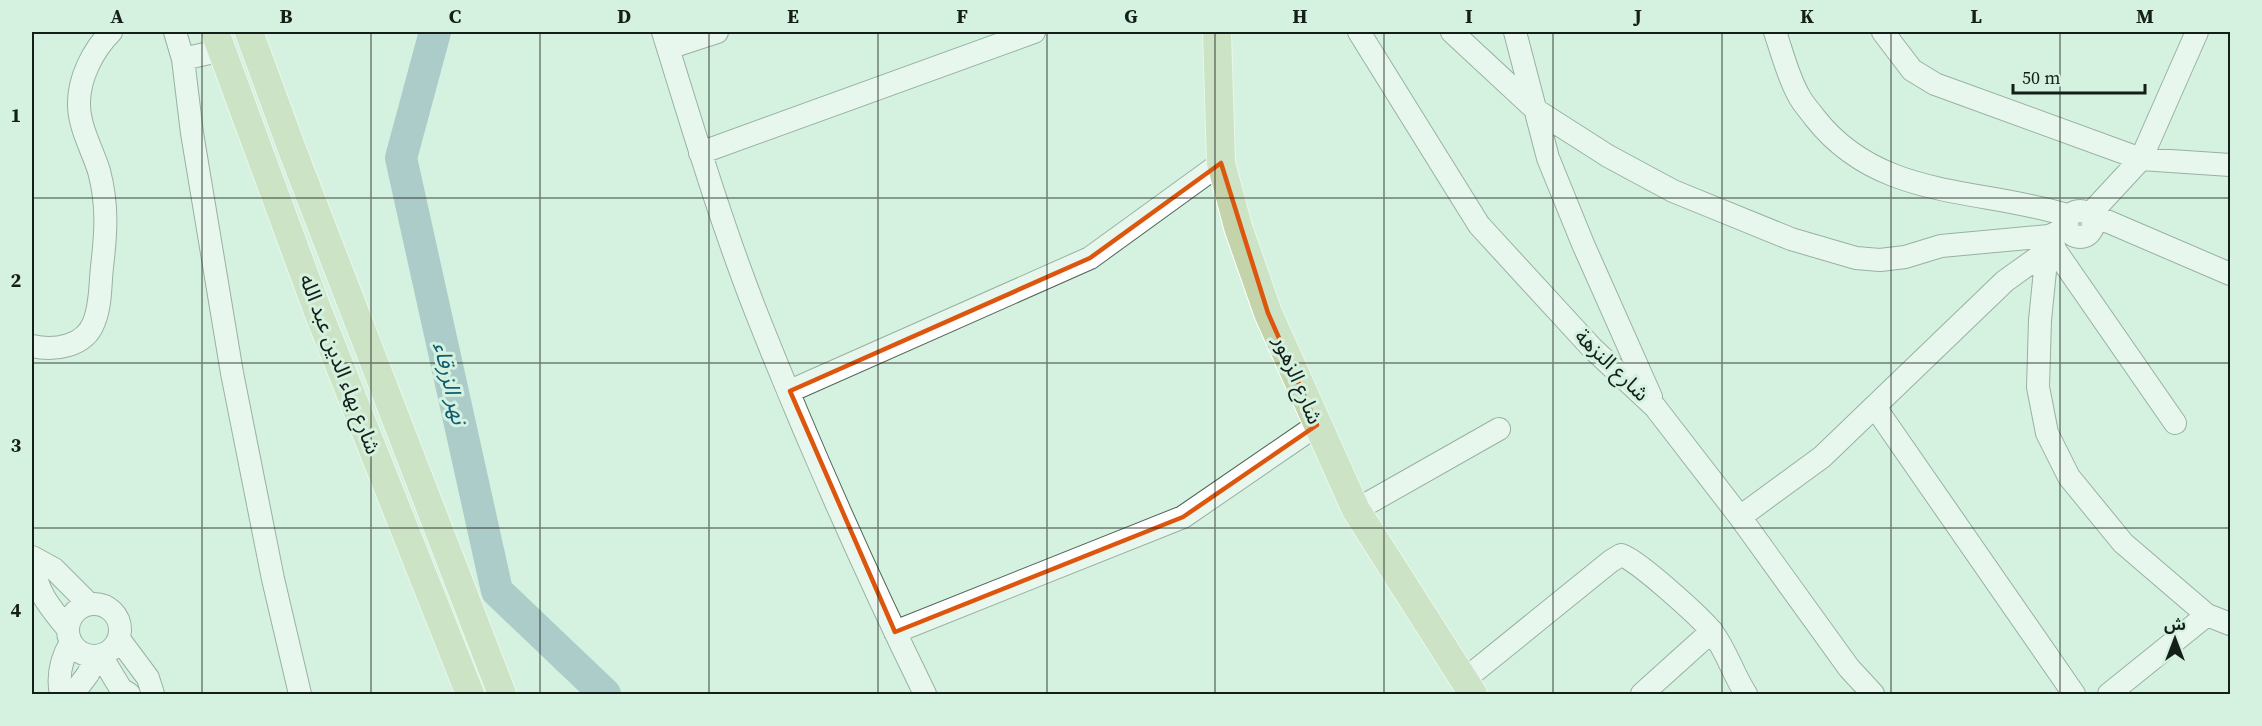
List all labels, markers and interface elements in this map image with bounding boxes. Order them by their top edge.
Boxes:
text: A [110,2,124,30]
text: B [279,2,293,30]
text: C [449,2,461,30]
text: D [617,2,631,30]
text: E [787,2,799,30]
text: F [956,2,968,30]
text: G [1124,2,1138,30]
text: H [1292,2,1308,30]
text: I [1465,2,1473,30]
text: J [1632,2,1642,30]
text: K [1800,2,1814,30]
text: L [1970,2,1982,30]
text: M [2136,2,2154,30]
scale bar [2013,57,2145,95]
text: 50 m [2022,65,2060,90]
text: 1 [11,101,21,129]
text: 2 [11,266,22,294]
street label: شارع بهاء الدين عبد الله [292,270,388,458]
street label: شارع النزهة [1568,322,1656,408]
street label: شارع الزهور [1266,330,1330,429]
water label: نهر الزرقاء [427,339,475,429]
text: 3 [11,431,22,459]
text: 4 [11,596,22,624]
north arrow [2145,609,2205,669]
text: ش [2164,613,2186,635]

